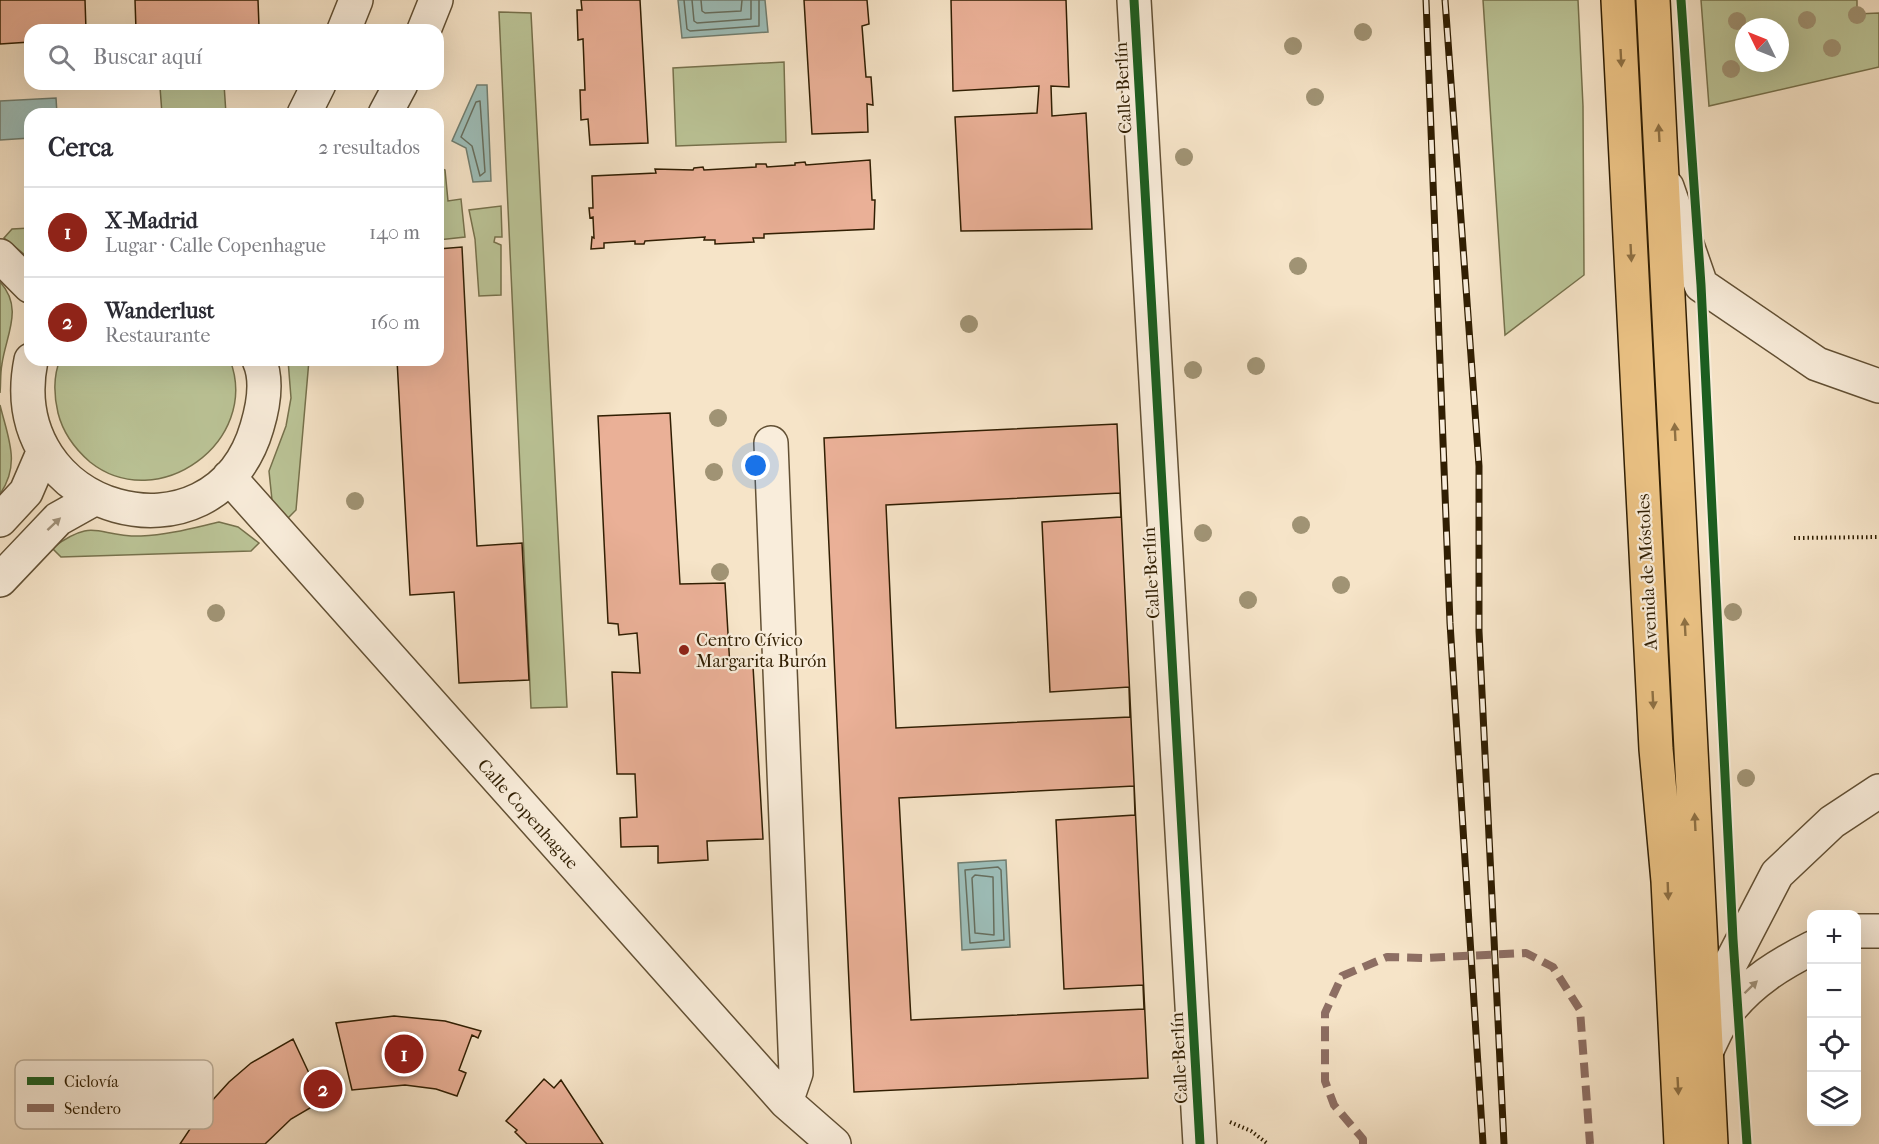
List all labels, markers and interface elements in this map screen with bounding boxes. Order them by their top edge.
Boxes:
north arrow [1735,18,1789,72]
search box [24,24,444,90]
icon: search [45,41,78,74]
street label: Calle Berlín [1111,41,1136,134]
text: Buscar aquí [93,44,202,70]
one-way arrow [1616,49,1625,68]
one-way arrow [1654,123,1663,142]
text: Cerca [48,132,113,163]
text: 2 resultados [318,136,420,159]
text: X-Madrid [105,208,198,234]
text: 1 [64,221,71,244]
text: 140 m [369,221,420,244]
text: Lugar · Calle Copenhague [105,234,326,257]
one-way arrow [1626,244,1635,263]
text: Wanderlust [105,298,214,324]
text: 2 [62,311,73,334]
text: 160 m [370,311,420,334]
text: Restaurante [105,324,210,347]
one-way arrow [1670,423,1679,442]
your location [741,451,770,480]
street label: Avenida de Móstoles [1633,493,1662,652]
one-way arrow [46,517,61,531]
street label: Calle Berlín [1139,526,1164,619]
one-way arrow [1680,617,1689,636]
place label: Centro Cívico Margarita Burón [696,630,827,672]
marker: Centro Cívico Margarita Burón [677,643,691,657]
one-way arrow [1649,690,1658,709]
street label: Calle Copenhague [473,755,583,874]
one-way arrow [1691,812,1700,831]
one-way arrow [1663,881,1672,900]
map controls [1807,910,1861,1126]
button: + [1807,910,1861,964]
button: − [1807,964,1861,1018]
one-way arrow [1743,980,1757,994]
street label: Calle Berlín [1167,1011,1192,1104]
button: locate [1807,1018,1861,1072]
pin: 1 [384,1032,424,1076]
legend [15,1060,213,1129]
pin: 2 [304,1066,342,1112]
text: Ciclovía [64,1072,119,1091]
button: layers [1807,1072,1861,1126]
one-way arrow [1673,1076,1682,1095]
text: Sendero [64,1099,121,1118]

